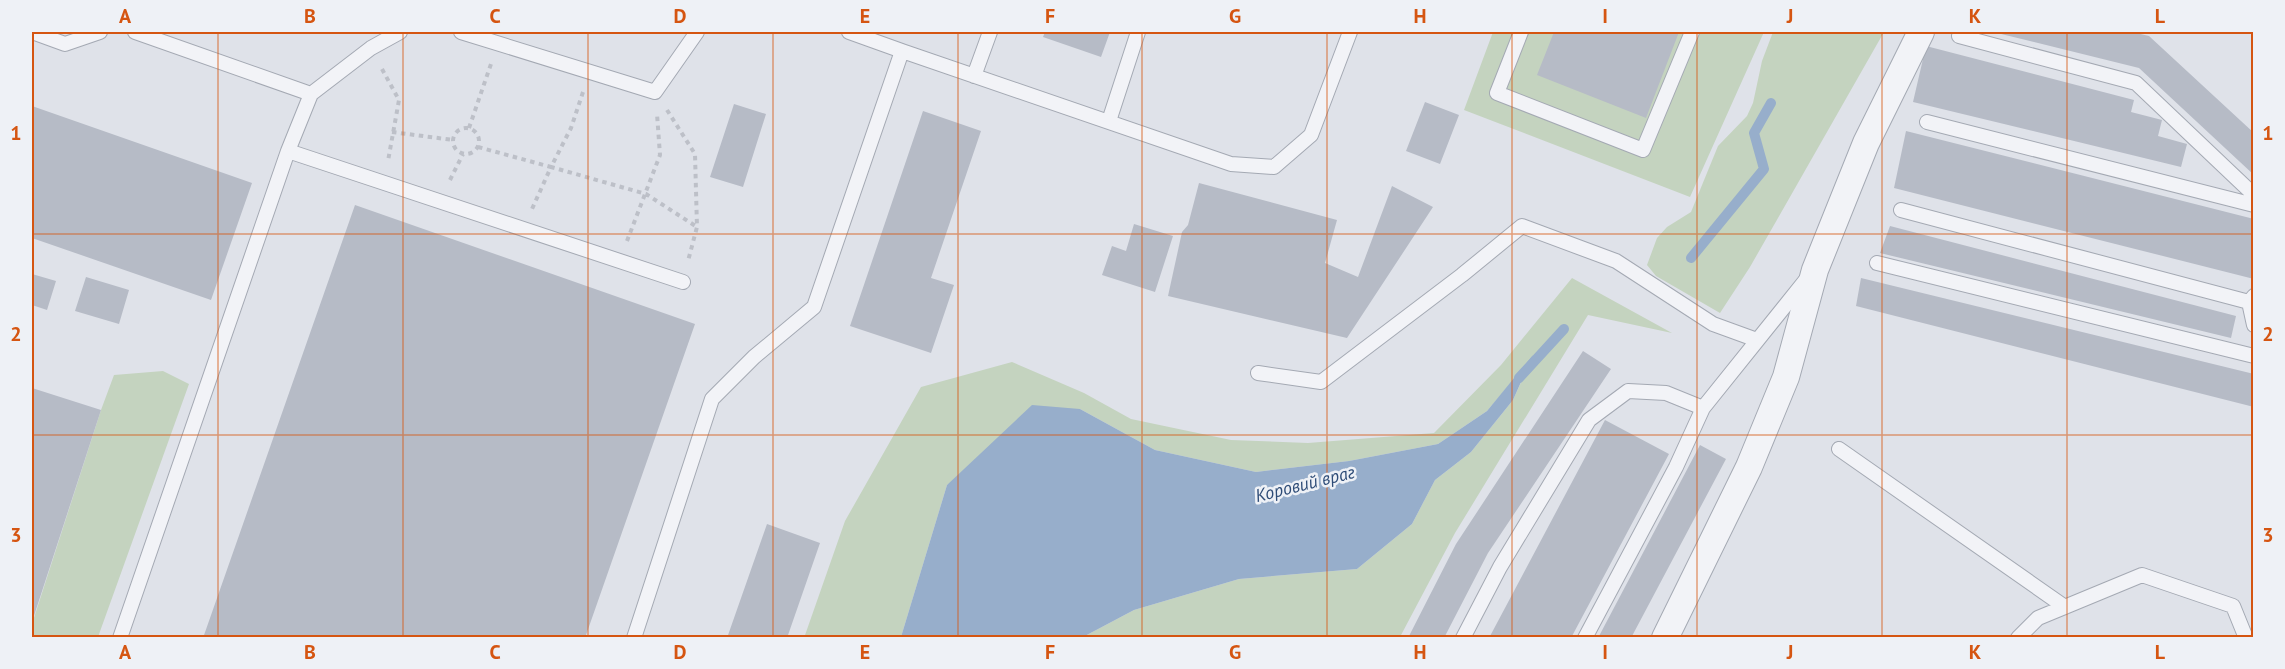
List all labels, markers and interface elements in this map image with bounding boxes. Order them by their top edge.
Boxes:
text: A [119,3,132,29]
text: B [304,3,316,29]
text: C [489,3,501,29]
text: D [674,3,687,29]
text: E [860,3,870,29]
text: F [1045,3,1055,29]
text: G [1229,3,1241,29]
text: H [1413,3,1427,29]
text: I [1602,3,1608,29]
text: J [1786,3,1793,29]
text: K [1969,3,1982,29]
text: L [2155,3,2166,29]
text: 1 [10,120,22,146]
text: 1 [2262,120,2274,146]
text: 2 [10,321,22,347]
text: 2 [2262,321,2274,347]
water label: Коровий враг [1253,460,1358,507]
text: 3 [10,522,22,548]
text: 3 [2262,522,2274,548]
text: A [119,639,132,665]
text: B [304,639,316,665]
text: C [489,639,501,665]
text: D [674,639,687,665]
text: E [860,639,870,665]
text: F [1045,639,1055,665]
text: G [1229,639,1241,665]
text: H [1413,639,1427,665]
text: I [1602,639,1608,665]
text: J [1786,639,1793,665]
text: K [1969,639,1982,665]
text: L [2155,639,2166,665]

